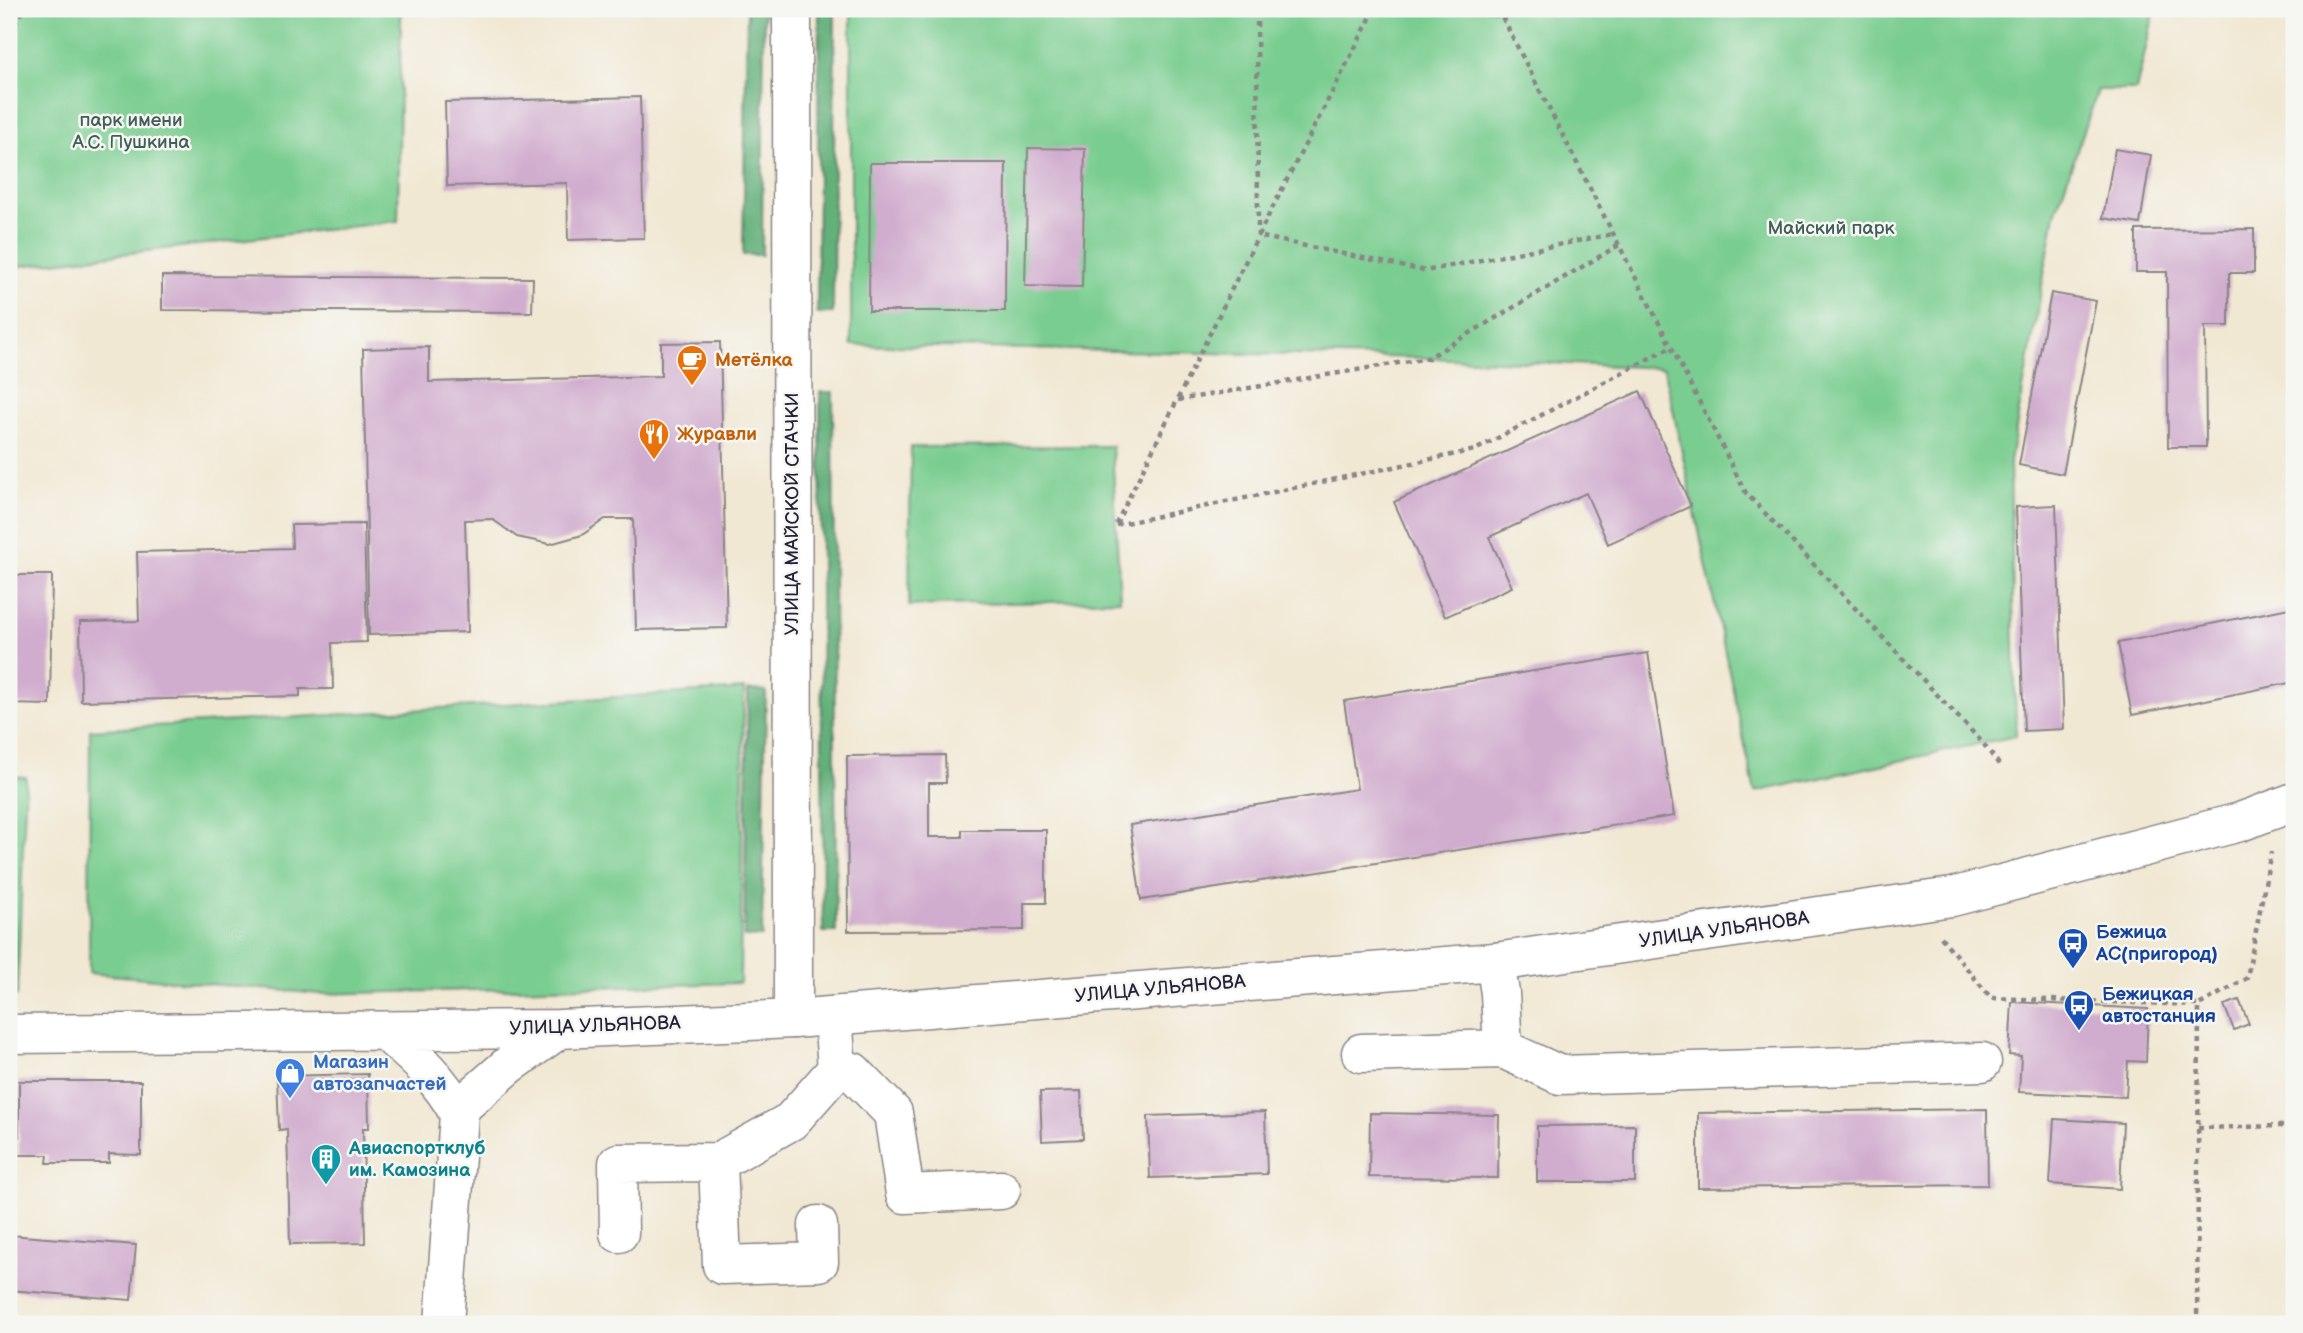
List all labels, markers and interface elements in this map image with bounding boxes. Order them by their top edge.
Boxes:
park label: парк имени А.С. Пушкина [71,109,190,154]
park label: Майский парк [1767,217,1895,240]
cafe icon: Метёлка [675,343,709,387]
place label: Метёлка [715,349,794,372]
street label: УЛИЦА МАЙСКОЙ СТАЧКИ [781,392,804,636]
restaurant icon: Журавли [637,417,671,461]
place label: Журавли [677,423,757,446]
street label: УЛИЦА УЛЬЯНОВА [1638,907,1811,953]
place label: Бежица АС(пригород) [2095,921,2218,966]
bus stop icon: Бежица АС(пригород) [2056,926,2090,970]
street label: УЛИЦА УЛЬЯНОВА [1074,970,1247,1008]
place label: Бежицкая автостанция [2102,983,2216,1028]
bus stop icon: Бежицкая автостанция [2062,988,2096,1032]
street label: УЛИЦА УЛЬЯНОВА [509,1011,682,1040]
place label: Магазин автозапчастей [313,1051,446,1096]
shop icon: Магазин автозапчастей [273,1056,307,1100]
place label: Авиаспортклуб им. Камозина [348,1137,485,1182]
building icon: Авиаспортклуб им. Камозина [309,1142,343,1186]

